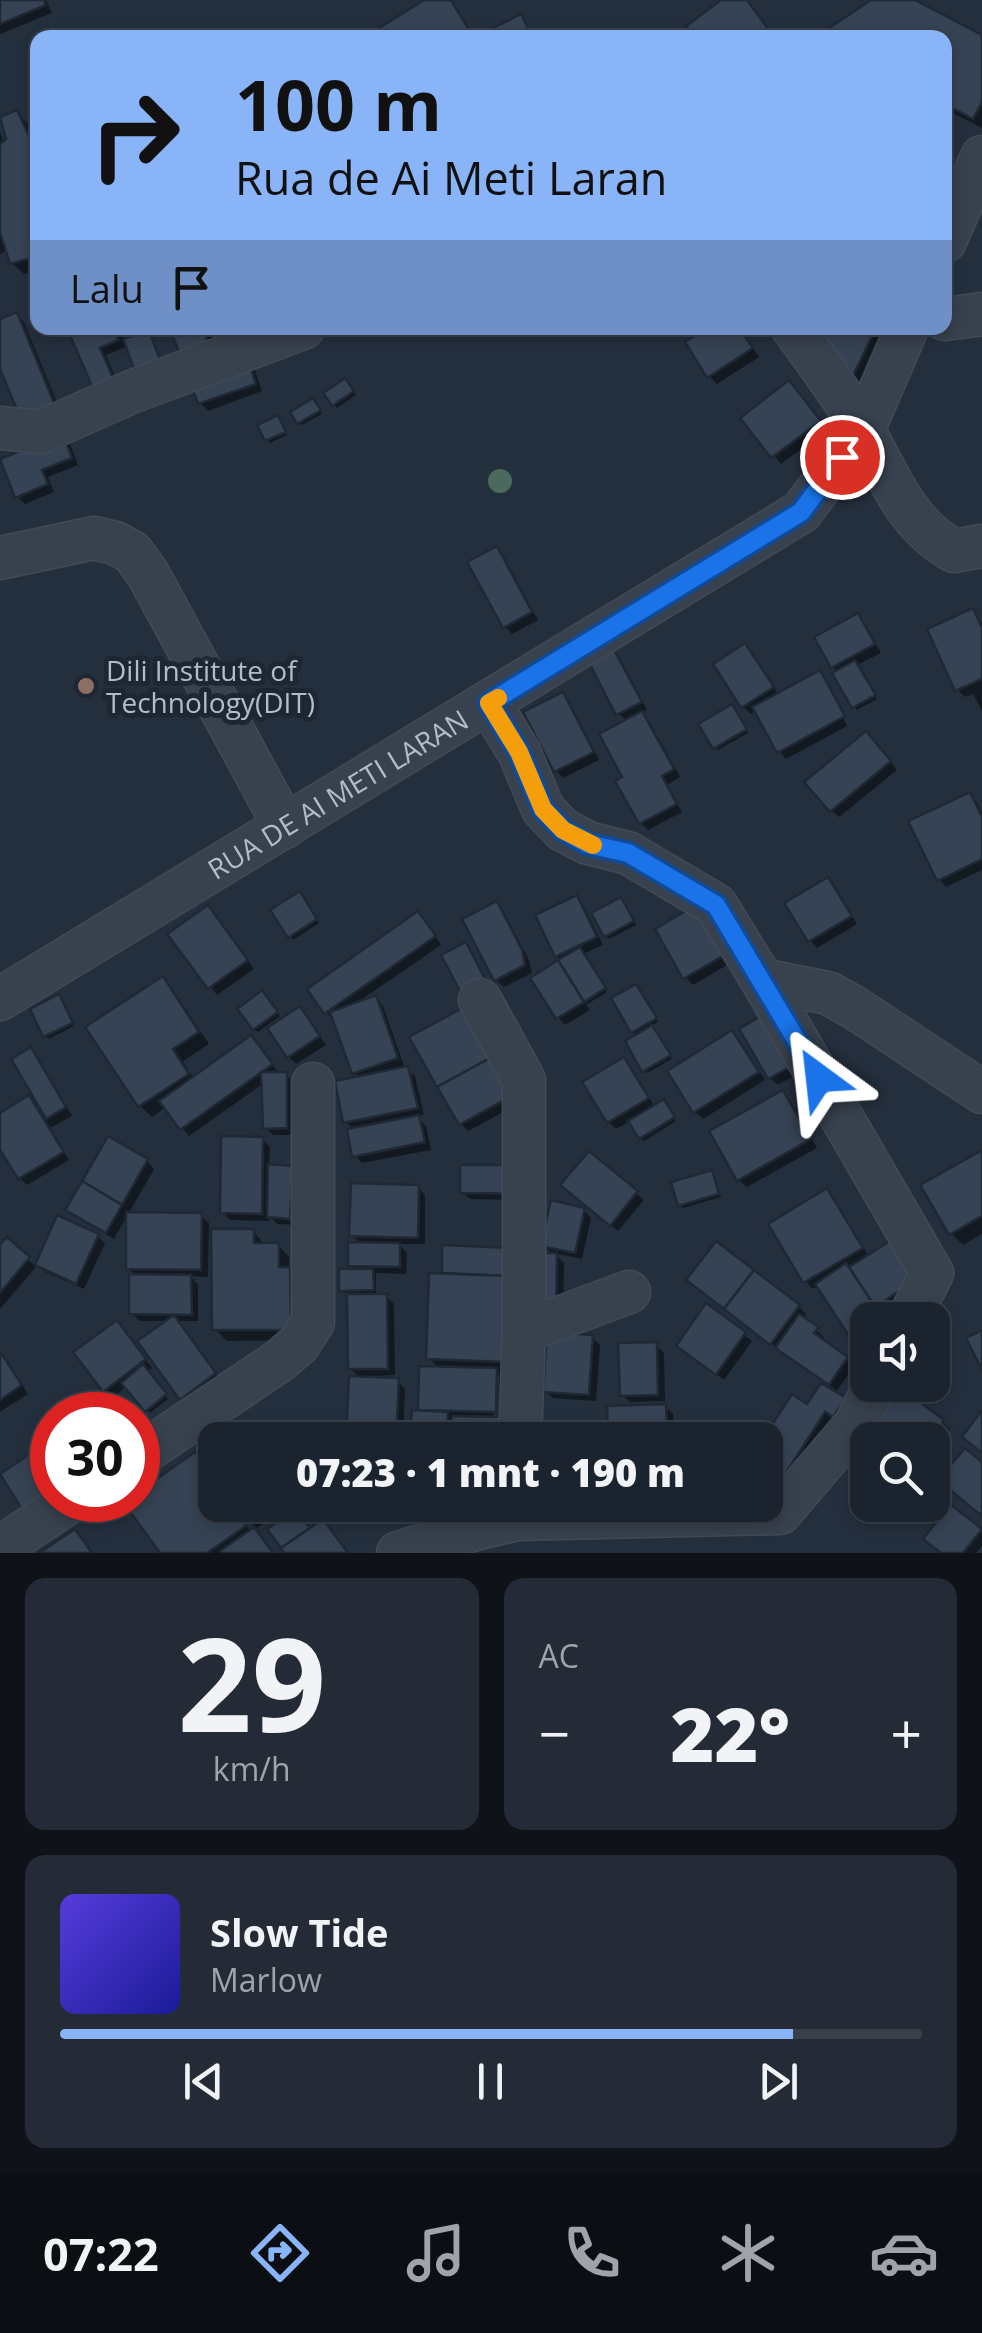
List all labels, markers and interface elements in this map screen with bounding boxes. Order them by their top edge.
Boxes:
text: 100 m [235,56,442,152]
icon: right [70,70,200,200]
text: Rua de Ai Meti Laran [235,147,667,208]
icon: arrive [164,260,219,315]
text: Lalu [70,262,144,314]
pin [800,415,885,500]
icon: arrive [815,430,870,485]
place label: Dili Institute of Technology(DIT) [106,651,315,721]
marker: Dili Institute of Technology(DIT) [75,675,97,697]
street label: RUA DE AI METI LARAN [200,700,475,888]
position arrow [767,1026,871,1130]
map controls [850,1302,950,1522]
button: sound [850,1302,950,1402]
speed limit sign: 30 [30,1392,160,1522]
button: search [850,1422,950,1522]
text: 07:23 · 1 mnt · 190 m [296,1446,685,1498]
text: 29 [177,1593,326,1770]
text: AC [539,1634,579,1677]
text: 22° [670,1682,790,1784]
text: − [539,1695,570,1770]
text: + [891,1695,922,1770]
text: km/h [213,1747,291,1790]
text: Slow Tide [210,1906,389,1958]
text: Marlow [210,1958,322,2001]
icon: previous [176,2054,231,2109]
icon: pause [463,2054,518,2109]
icon: next [751,2054,806,2109]
icon: directions [245,2218,315,2288]
icon: music [401,2218,471,2288]
icon: phone [557,2218,627,2288]
icon: climate [713,2218,783,2288]
icon: car [869,2218,939,2288]
text: 07:22 [43,2223,159,2284]

